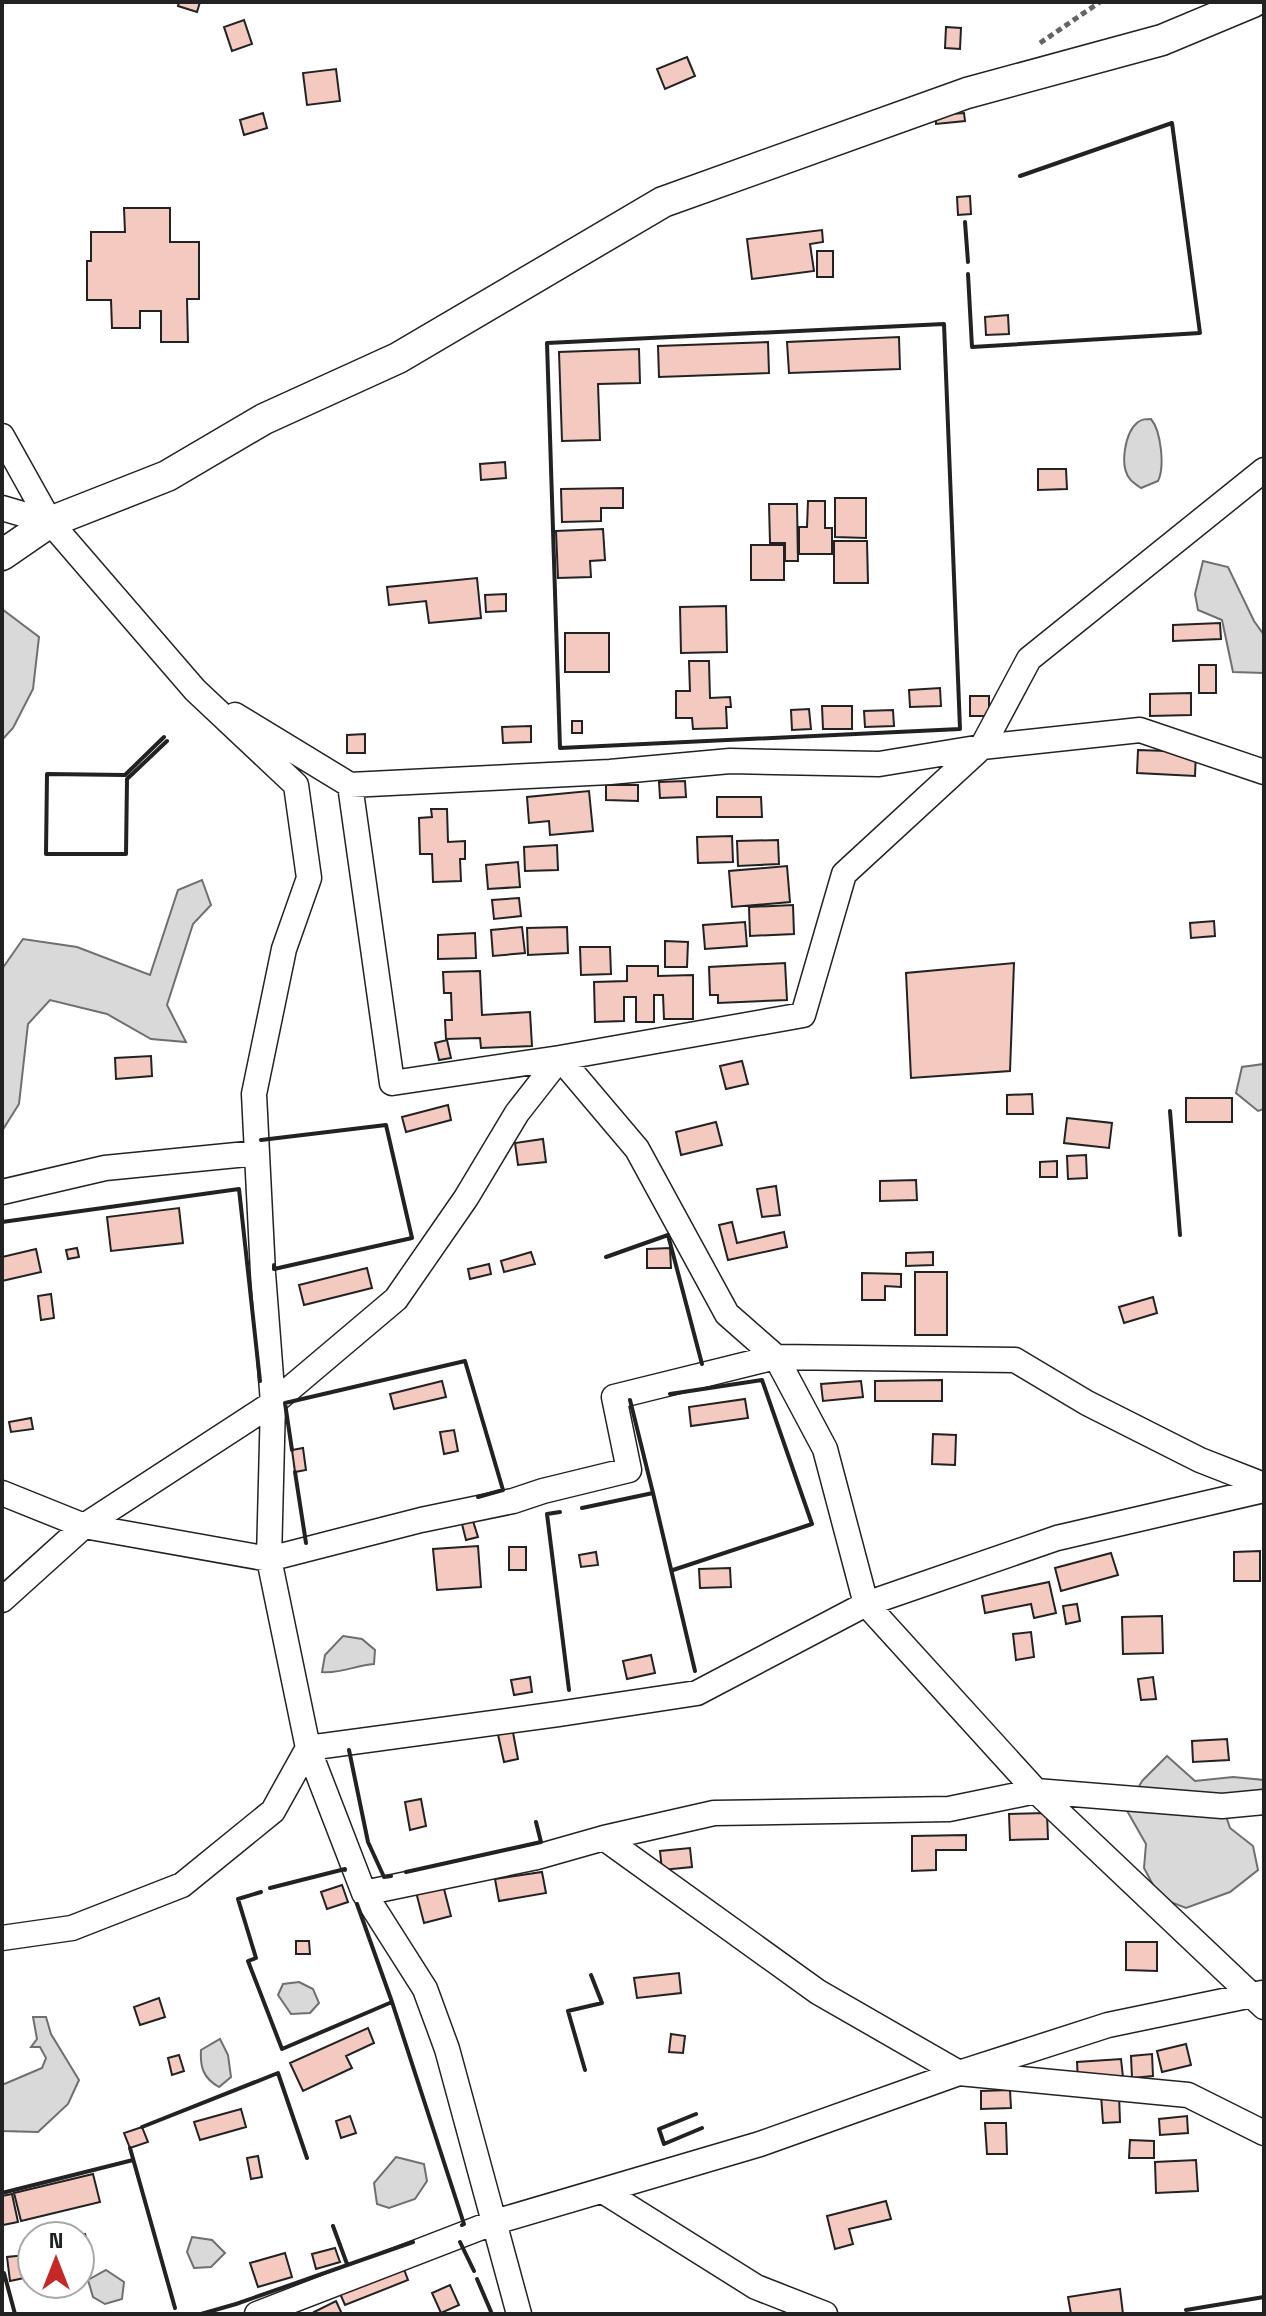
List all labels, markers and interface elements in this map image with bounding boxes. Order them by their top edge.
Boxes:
north arrow [16,2220,96,2300]
text: N [49,2226,63,2254]

